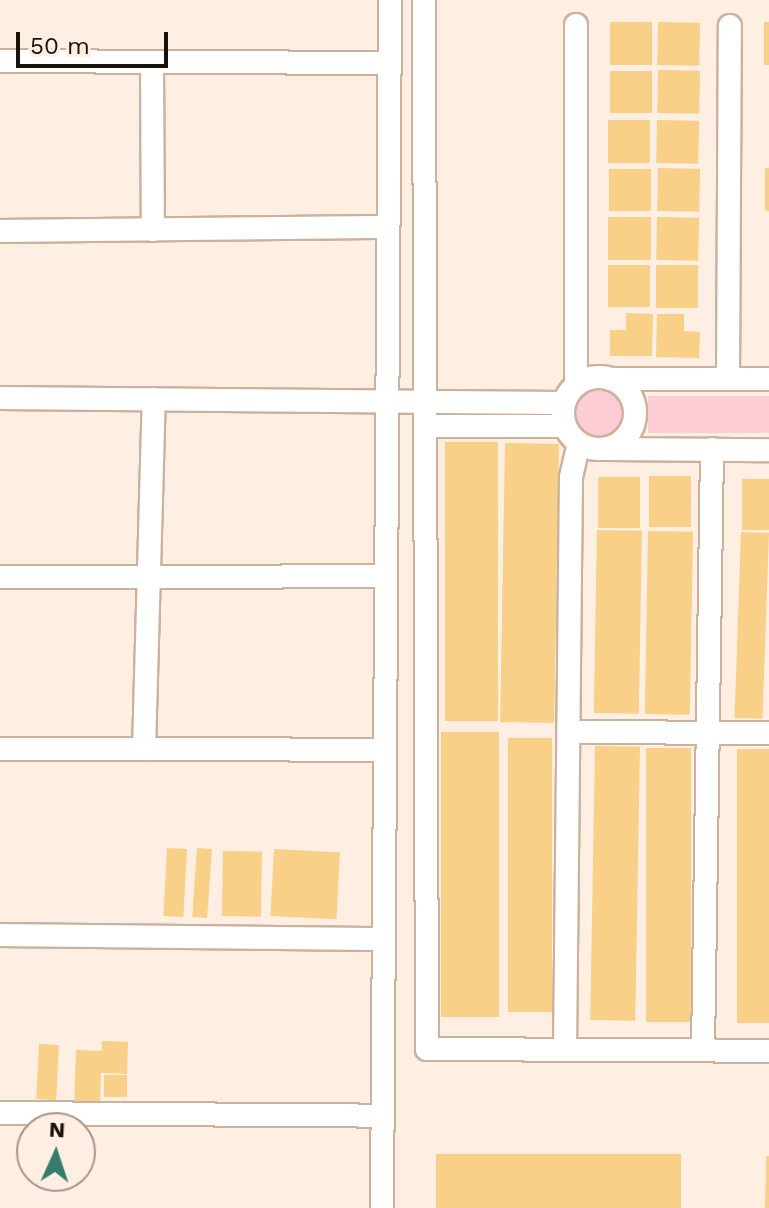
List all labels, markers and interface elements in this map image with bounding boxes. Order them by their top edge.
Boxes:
scale bar [20,16,172,66]
text: 50 m [30,32,90,60]
north arrow [16,1112,96,1192]
text: N [48,1117,66,1142]

